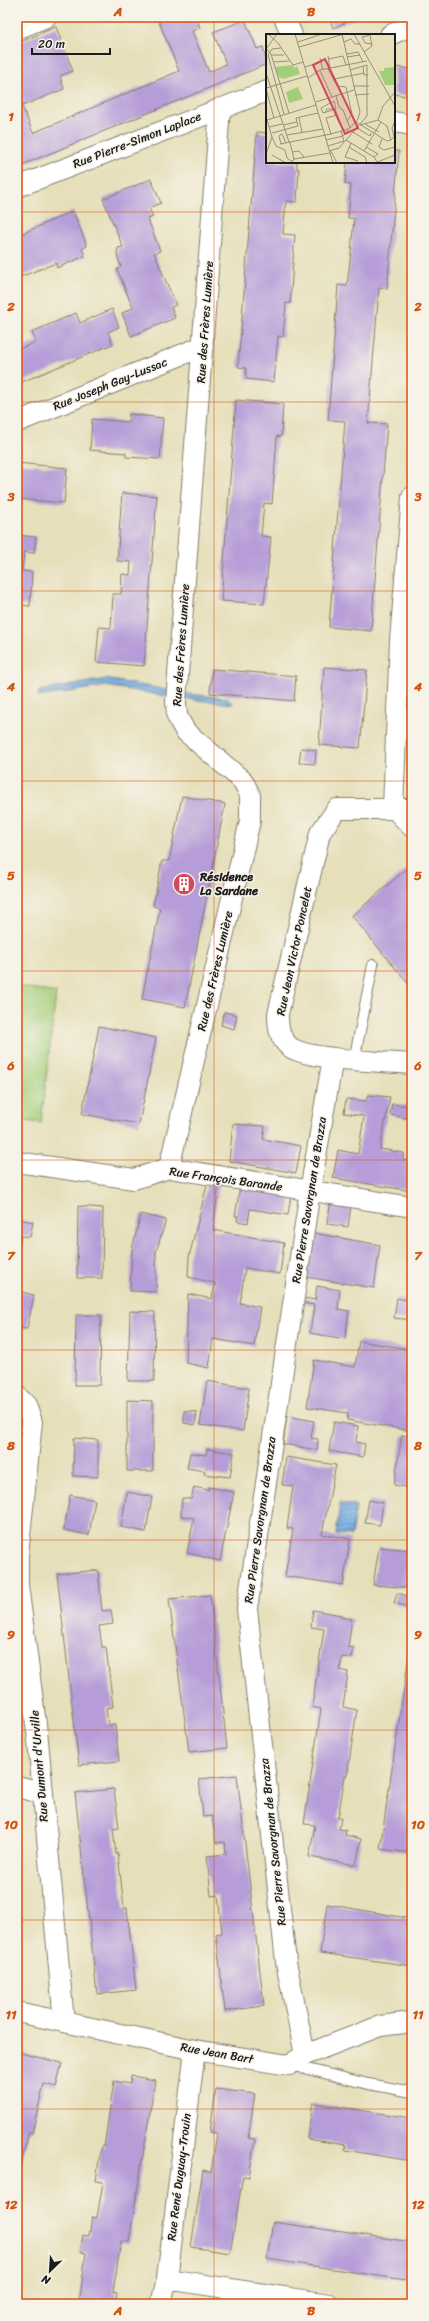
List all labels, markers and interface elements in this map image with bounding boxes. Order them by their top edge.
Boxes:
text: A [113,0,122,23]
text: B [307,0,316,23]
scale bar [32,30,110,56]
text: 20 m [38,33,65,55]
inset map [266,34,395,163]
text: 1 [8,105,14,128]
street label: Rue Pierre-Simon Laplace [69,105,205,175]
text: 1 [415,105,421,128]
street label: Rue des Frères Lumière [190,260,220,384]
text: 2 [6,295,15,318]
text: 2 [413,295,422,318]
street label: Rue Joseph Gay-Lussac [49,351,171,417]
text: 3 [6,485,15,508]
text: 3 [413,485,422,508]
street label: Rue des Frères Lumière [166,583,196,707]
text: 4 [6,675,16,698]
text: 4 [413,675,423,698]
text: 5 [7,864,15,887]
text: 5 [414,864,422,887]
place label: Résidence La Sardane [199,866,259,902]
building icon: Résidence La Sardane [171,871,197,897]
street label: Rue Jean Victor Poncelet [270,884,318,1018]
street label: Rue des Frères Lumière [190,909,240,1033]
text: 6 [6,1054,15,1077]
text: 6 [413,1054,422,1077]
street label: Rue Pierre Savorgnan de Brazza [285,1114,333,1285]
street label: Rue François Barande [168,1160,284,1198]
text: 7 [7,1244,16,1267]
text: 7 [414,1244,423,1267]
text: 8 [6,1434,15,1457]
street label: Rue Pierre Savorgnan de Brazza [237,1434,283,1605]
text: 8 [413,1434,422,1457]
text: 9 [7,1623,15,1646]
text: 9 [414,1623,422,1646]
street label: Rue Dumont d'Urville [23,1709,55,1823]
street label: Rue Pierre Savorgnan de Brazza [253,1756,293,1927]
text: 10 [4,1813,18,1836]
text: 10 [411,1813,425,1836]
text: 11 [5,2003,17,2026]
text: 11 [412,2003,424,2026]
street label: Rue Jean Bart [179,2036,256,2070]
street label: Rue René Duguay-Trouin [160,2111,198,2242]
text: 12 [4,2193,18,2216]
text: 12 [411,2193,425,2216]
north arrow [30,2251,70,2291]
text: N [38,2269,54,2290]
text: A [113,2299,122,2321]
text: B [307,2299,316,2321]

